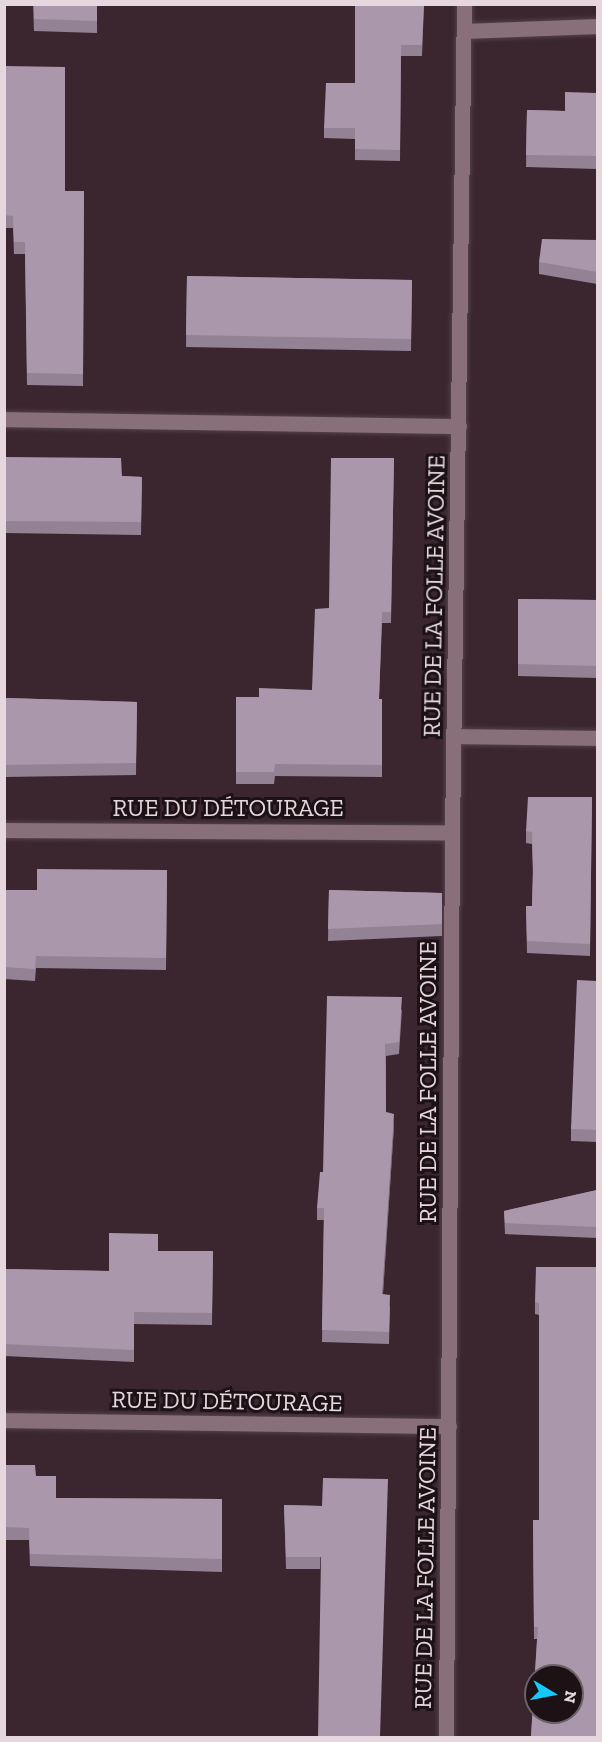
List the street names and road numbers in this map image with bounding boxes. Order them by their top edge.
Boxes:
street label: RUE DE LA FOLLE AVOINE [417,454,451,738]
street label: RUE DU DÉTOURAGE [112,794,344,822]
street label: RUE DE LA FOLLE AVOINE [414,940,442,1224]
street label: RUE DU DÉTOURAGE [111,1385,343,1417]
street label: RUE DE LA FOLLE AVOINE [408,1426,442,1710]

